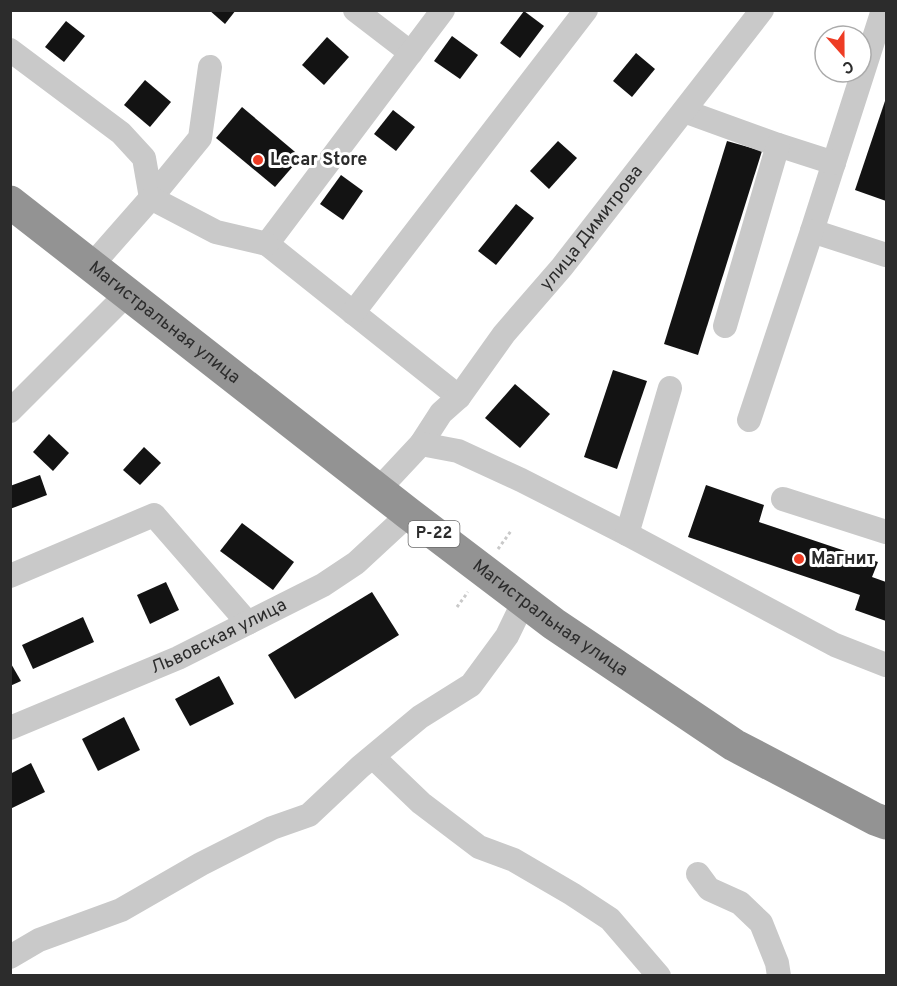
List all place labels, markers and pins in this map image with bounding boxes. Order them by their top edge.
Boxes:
place label: Lecar Store [270,149,367,172]
marker: Lecar Store [251,153,265,167]
place label: Магнит [811,548,876,571]
marker: Магнит [792,552,806,566]

